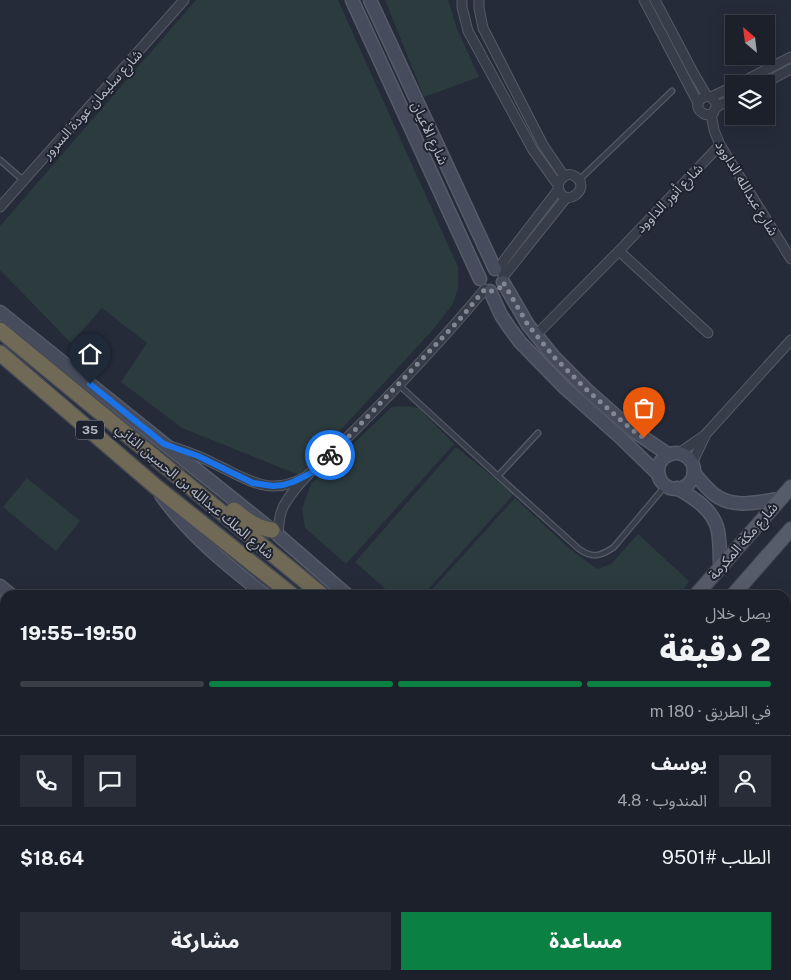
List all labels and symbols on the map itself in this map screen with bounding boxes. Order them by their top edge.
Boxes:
north arrow [725,15,775,65]
street label: شارع سليمان عودة السرور [38,46,148,165]
street label: شارع الأعيان [406,99,452,169]
street label: شارع عبدالله الداوود [710,137,782,240]
street label: شارع أنور الداوود [631,160,708,238]
pin [69,333,111,384]
pin [623,387,665,438]
road number: 35 [76,420,104,440]
street label: شارع الملك عبدالله بن الحسين الثاني [111,420,277,564]
courier [305,430,355,480]
street label: شارع مكة المكرمة [705,499,783,585]

